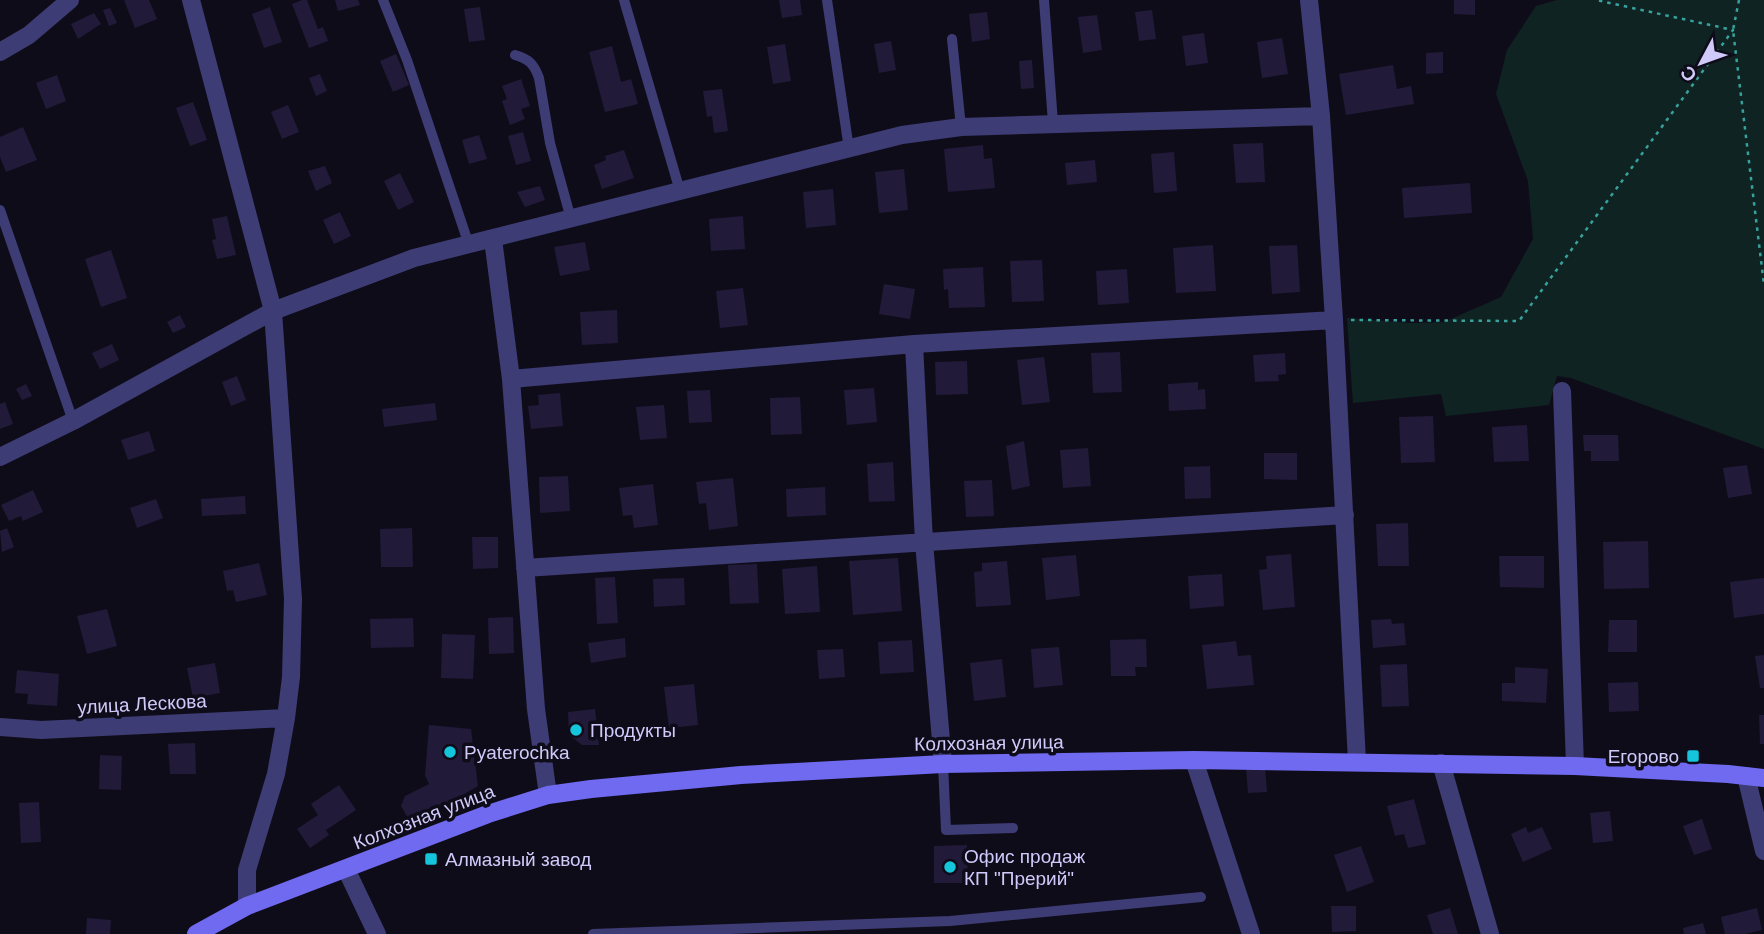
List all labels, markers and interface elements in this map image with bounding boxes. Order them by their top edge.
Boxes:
north arrow [1666,28,1736,98]
text: С [1676,62,1701,86]
street label: улица Лескова [77,690,208,718]
place label: Продукты [590,720,676,741]
marker: Продукты [568,722,584,738]
street label: Колхозная улица [914,731,1064,755]
place label: Pyaterochka [464,742,570,763]
marker: Pyaterochka [442,744,458,760]
place label: Егорово [1608,746,1679,767]
marker: Егорово [1685,748,1701,764]
street label: Колхозная улица [350,780,498,854]
place label: Офис продаж КП "Прерий" [964,846,1085,889]
place label: Алмазный завод [445,849,591,870]
marker: Алмазный завод [423,851,439,867]
marker: Офис продаж КП "Прерий" [942,859,958,875]

